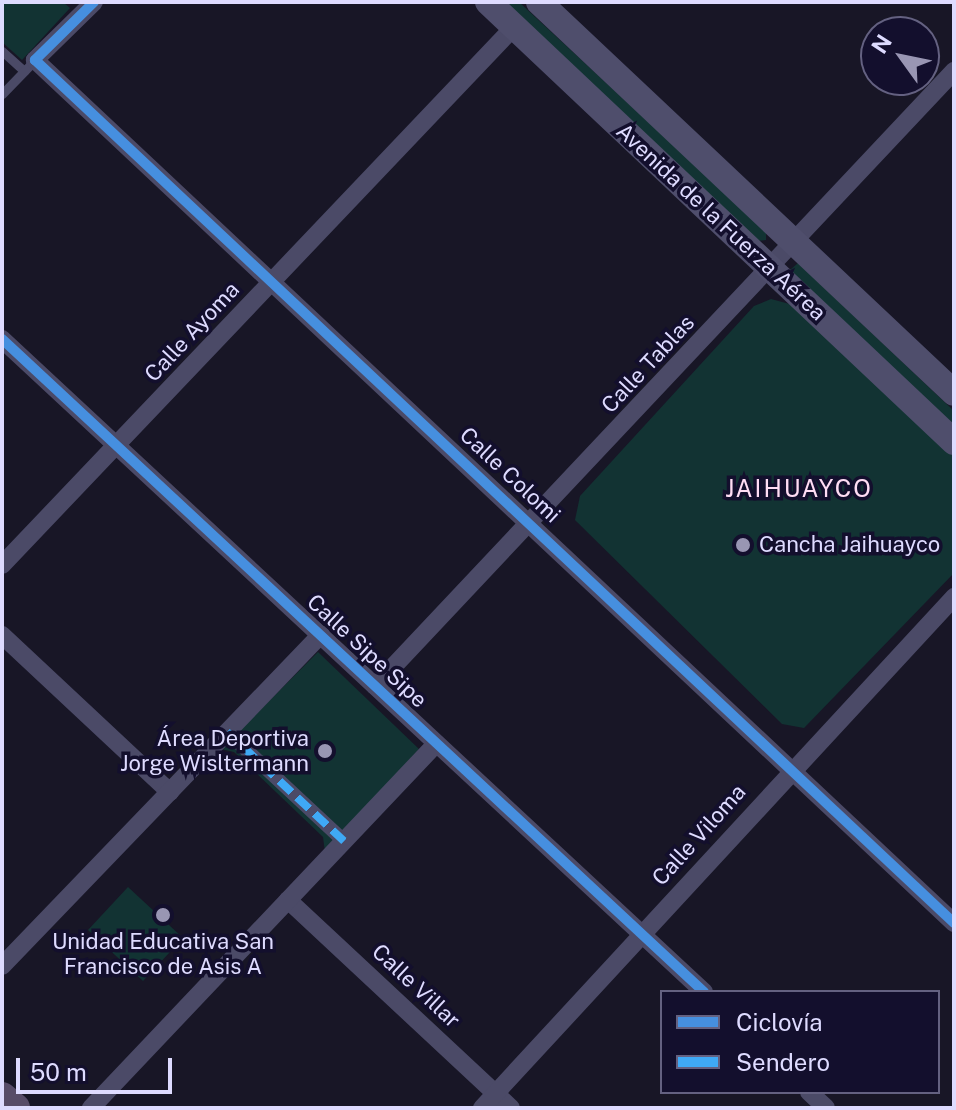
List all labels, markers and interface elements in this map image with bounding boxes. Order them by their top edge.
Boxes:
north arrow [860,16,940,96]
text: N [866,30,897,58]
street label: Avenida de la Fuerza Aérea [611,118,831,326]
street label: Calle Ayoma [139,277,245,387]
street label: Calle Tablas [596,310,700,418]
street label: Calle Colomi [454,422,566,528]
district label: JAIHUAYCO [725,475,873,503]
place label: Cancha Jaihuayco [759,532,940,558]
marker: Cancha Jaihuayco [734,536,752,554]
street label: Calle Sipe Sipe [301,589,433,713]
place label: Área Deportiva Jorge Wisltermann [119,725,309,776]
marker: Área Deportiva Jorge Wisltermann [316,742,334,760]
street label: Calle Viloma [647,779,751,891]
marker: Unidad Educativa San Francisco de Asis A [154,906,172,924]
place label: Unidad Educativa San Francisco de Asis A [52,928,274,980]
street label: Calle Villar [366,938,466,1034]
legend [660,990,940,1094]
text: Ciclovía [736,1008,823,1036]
scale bar [20,1042,176,1092]
text: Sendero [736,1048,830,1076]
text: 50 m [30,1058,87,1086]

